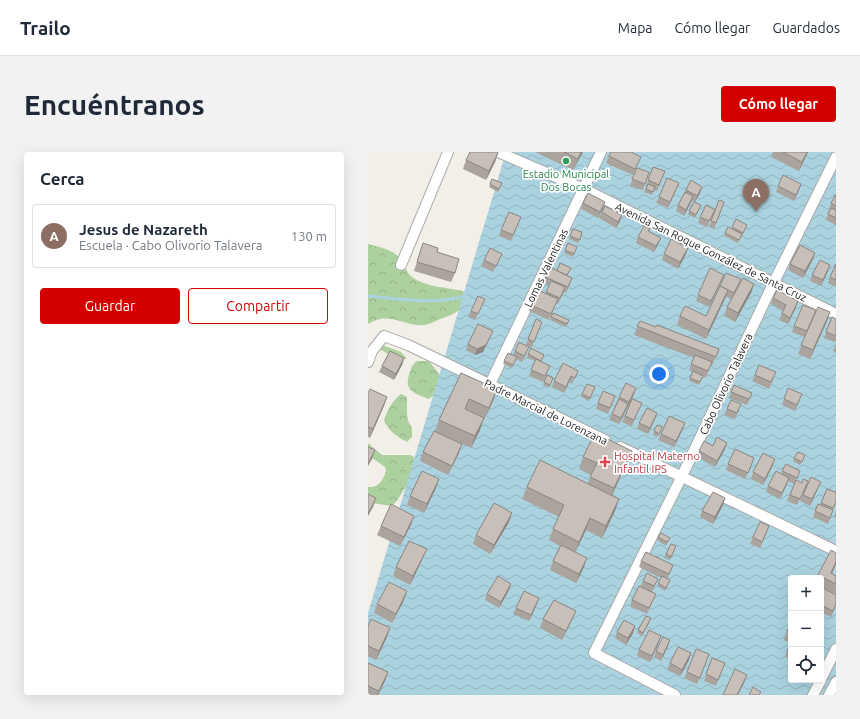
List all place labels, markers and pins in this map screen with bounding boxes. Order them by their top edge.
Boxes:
marker: Estadio Municipal Dos Bocas [561,156,571,166]
place label: Estadio Municipal Dos Bocas [523,168,609,193]
pin: A [743,179,769,212]
place label: Hospital Materno Infantil IPS [614,450,700,475]
marker: Hospital Materno Infantil IPS [599,456,611,468]

